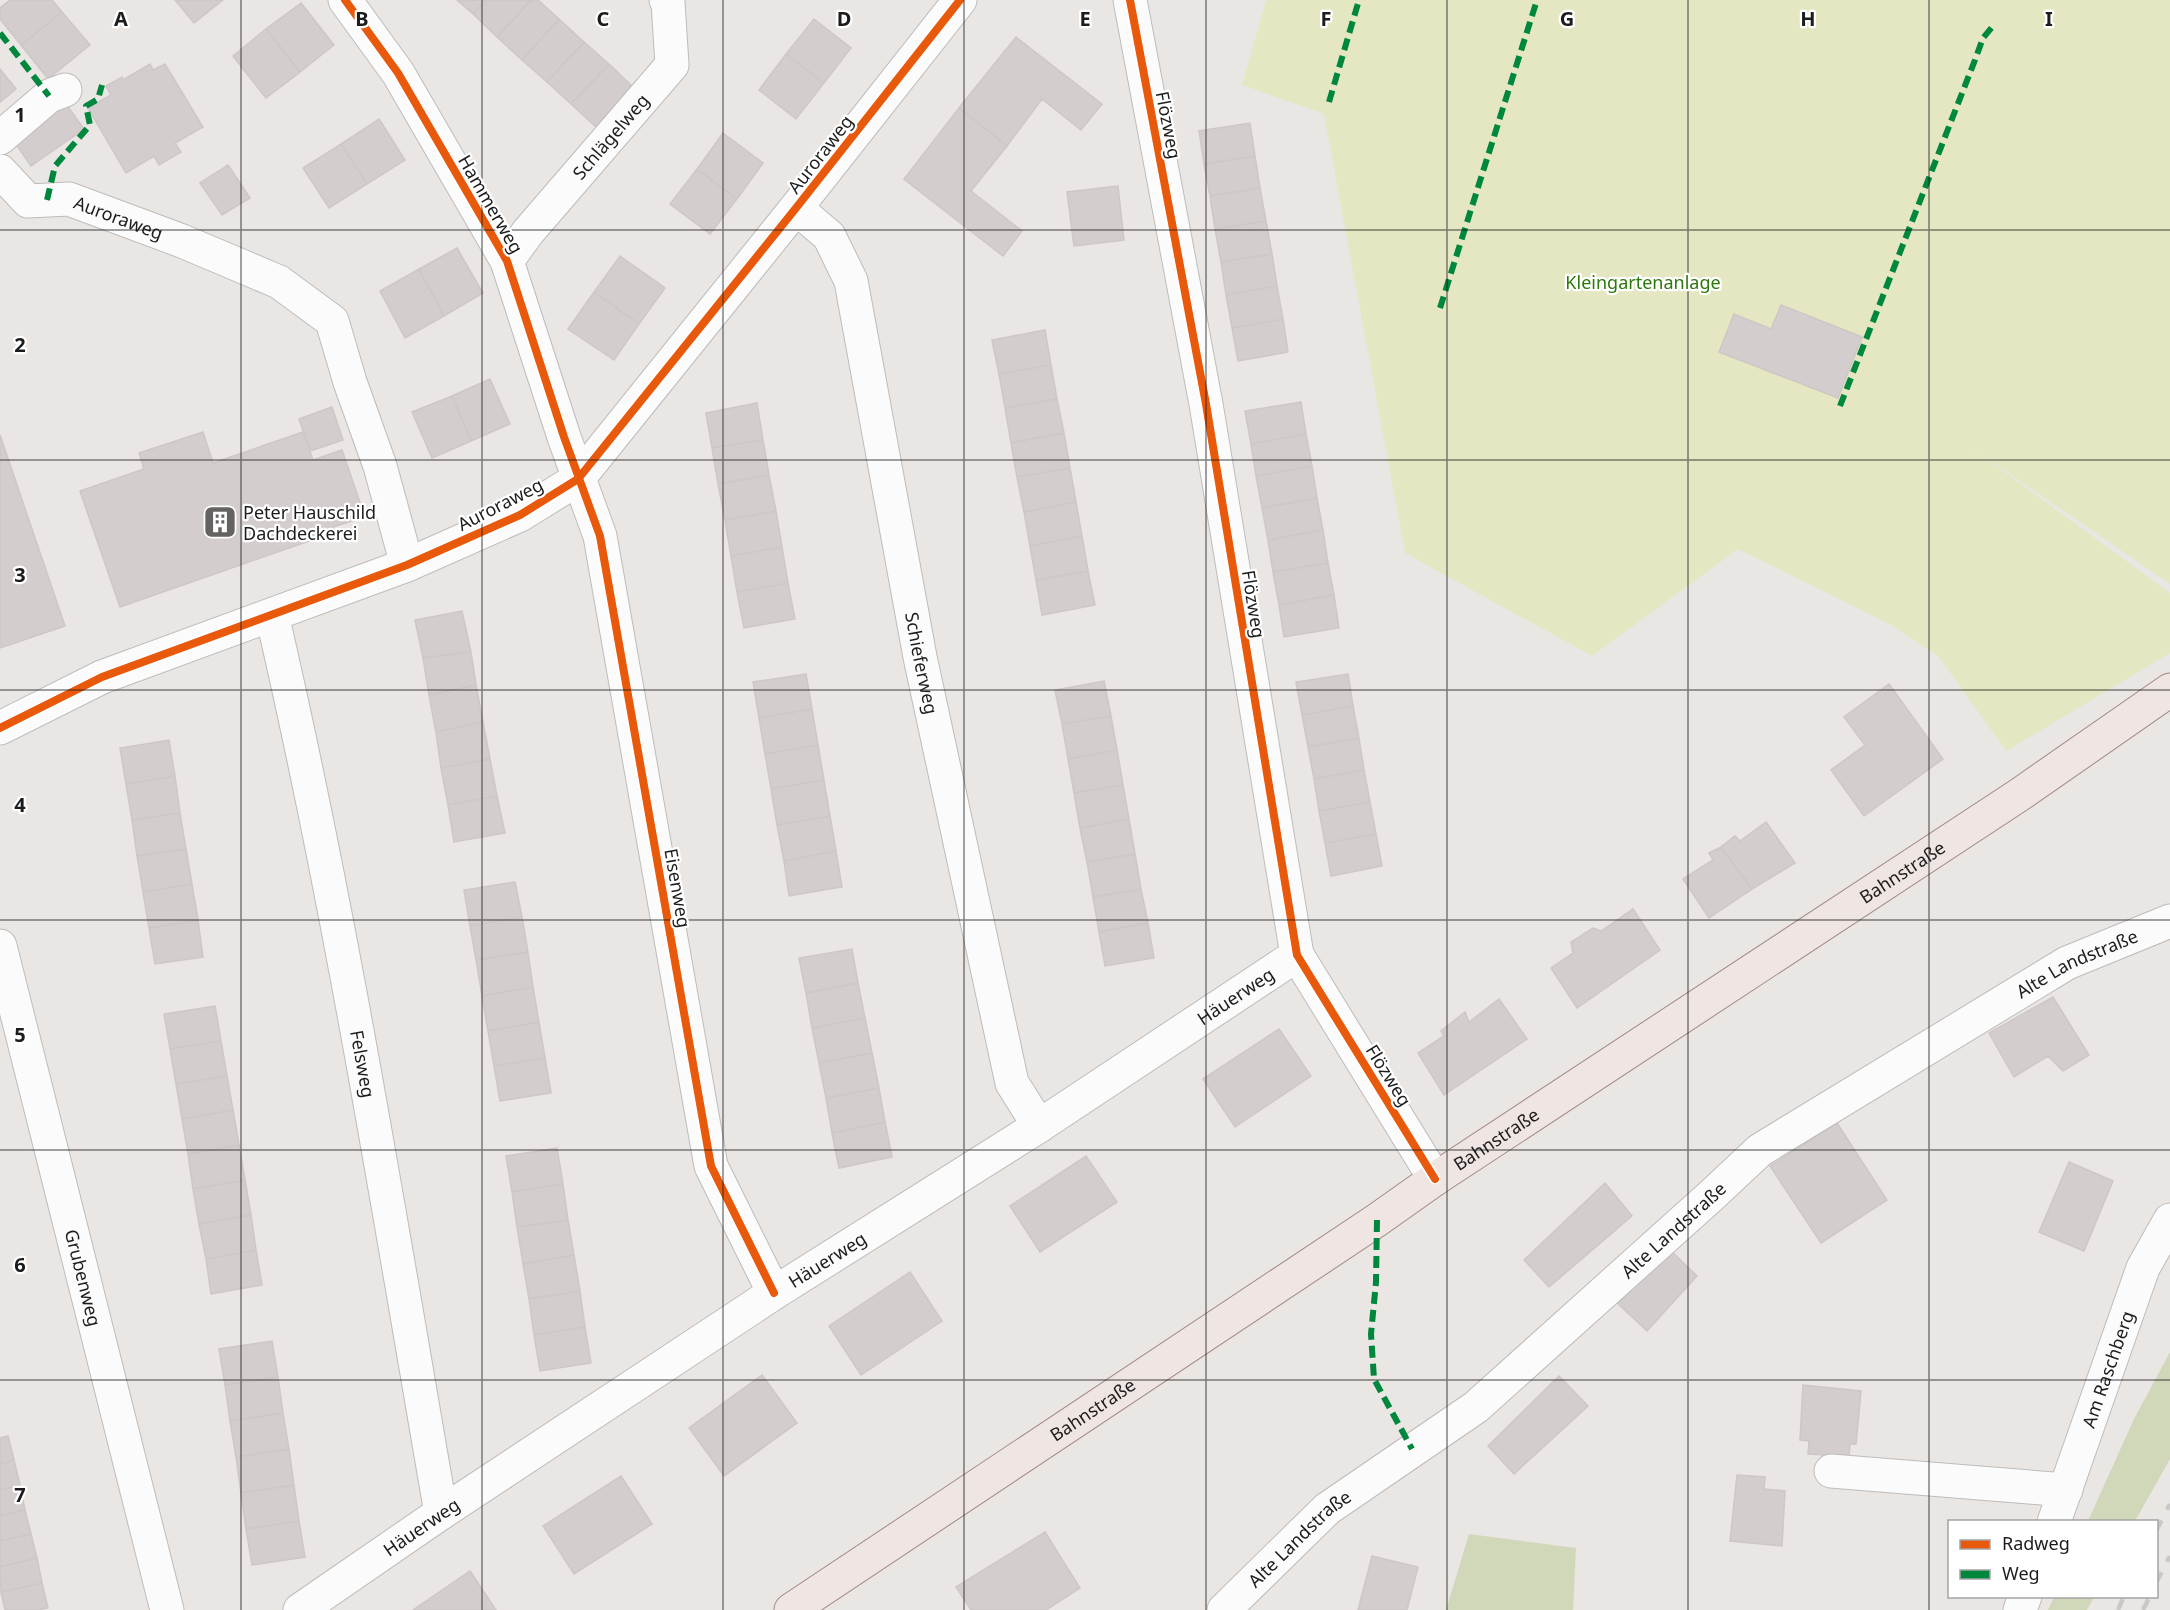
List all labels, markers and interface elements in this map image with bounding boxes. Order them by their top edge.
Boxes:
text: A [114,5,128,32]
text: B [355,5,369,32]
text: C [597,5,610,32]
text: D [837,5,851,32]
text: E [1079,5,1091,32]
text: F [1321,5,1331,32]
text: G [1560,5,1574,32]
text: H [1800,5,1816,32]
text: I [2045,5,2053,32]
street label: Schlägelweg [567,89,654,184]
street label: Flözweg [1151,89,1187,161]
text: 1 [14,101,26,128]
street label: Auroraweg [782,110,858,198]
street label: Hammerweg [453,150,529,258]
street label: Auroraweg [71,190,166,245]
park label: Kleingartenanlage [1565,270,1721,294]
text: 2 [14,331,26,358]
street label: Auroraweg [453,472,547,536]
place label: Peter Hauschild Dachdeckerei [243,500,376,545]
building icon: Peter Hauschild Dachdeckerei [202,504,238,540]
text: 3 [14,561,26,588]
street label: Flözweg [1237,568,1271,640]
street label: Schieferweg [900,610,944,716]
text: 4 [14,791,26,818]
street label: Bahnstraße [1855,835,1950,909]
street label: Eisenweg [659,847,697,929]
street label: Alte Landstraße [2011,923,2141,1003]
street label: Häuerweg [1192,962,1278,1030]
text: 5 [14,1021,26,1048]
street label: Felsweg [345,1028,381,1099]
street label: Flözweg [1361,1040,1417,1110]
street label: Bahnstraße [1449,1102,1544,1176]
street label: Alte Landstraße [1616,1176,1731,1283]
street label: Häuerweg [784,1226,871,1293]
street label: Grubenweg [60,1227,107,1329]
text: 6 [14,1251,26,1278]
street label: Am Raschberg [2076,1307,2139,1431]
street label: Bahnstraße [1045,1372,1140,1447]
text: 7 [14,1481,26,1508]
street label: Alte Landstraße [1242,1484,1355,1592]
street label: Häuerweg [378,1492,464,1561]
legend [1948,1520,2158,1598]
text: Radweg [2002,1531,2070,1555]
text: Weg [2002,1561,2040,1585]

